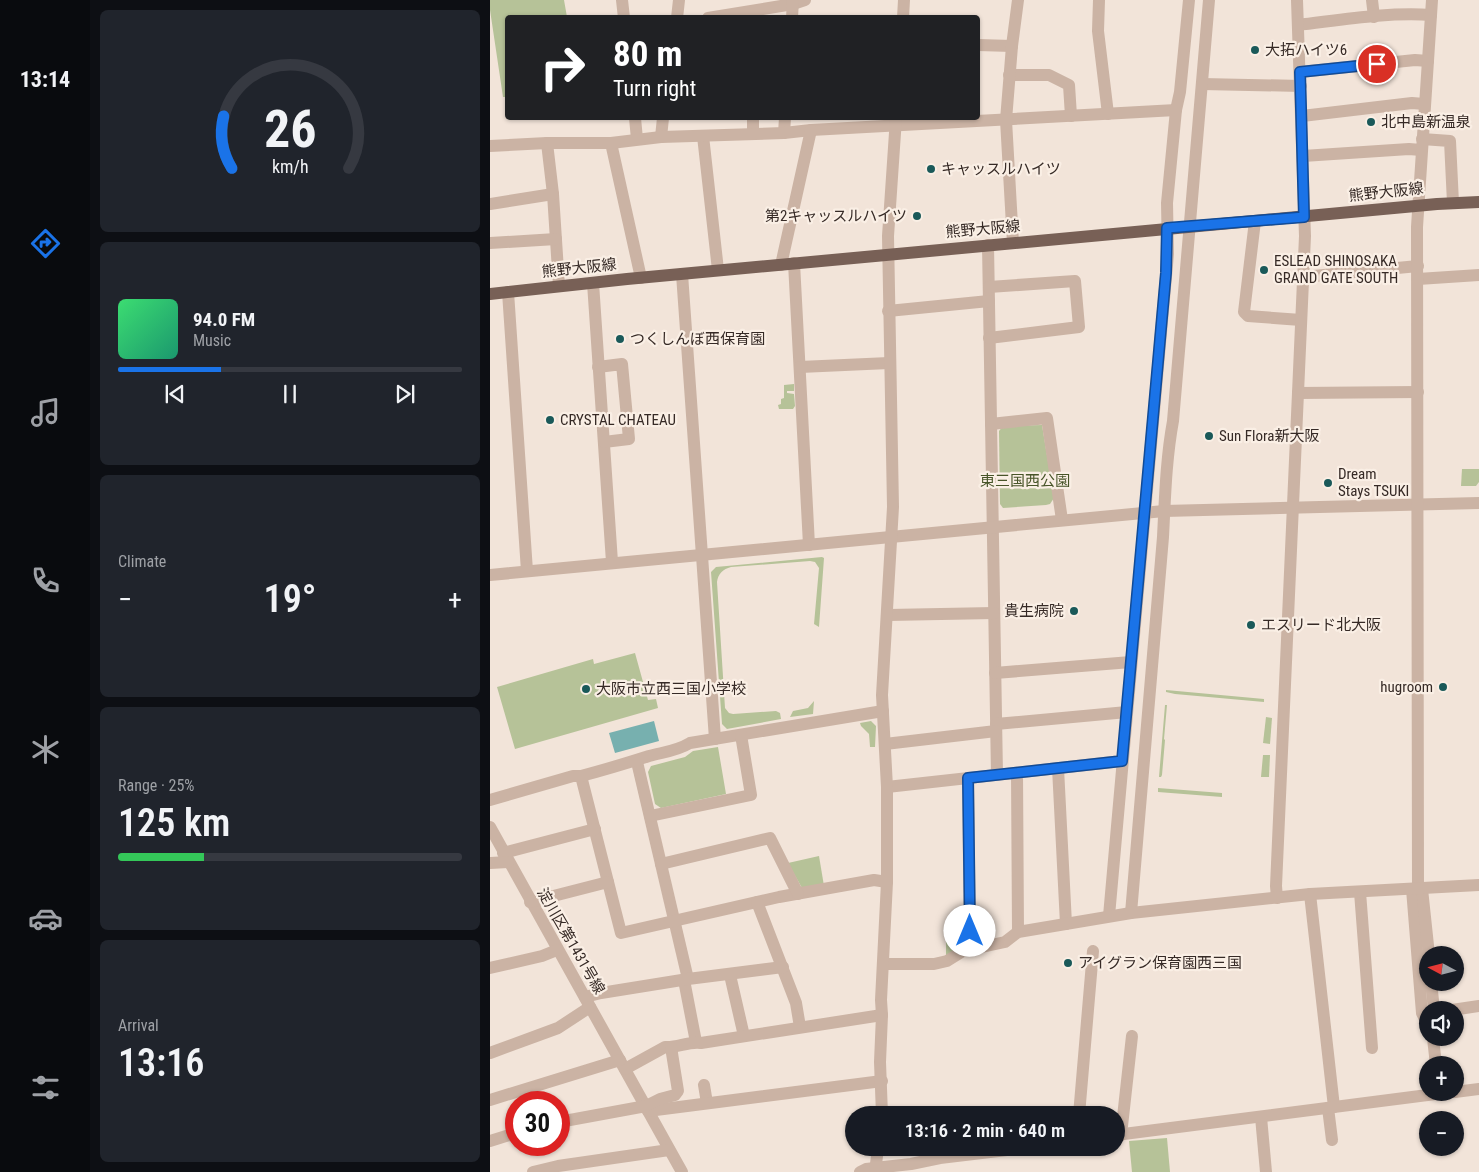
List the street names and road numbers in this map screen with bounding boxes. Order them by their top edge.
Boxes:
street label: 熊野大阪線 [1348,179,1424,205]
street label: 熊野大阪線 [945,217,1021,241]
street label: 熊野大阪線 [541,255,617,281]
street label: 淀川区第1431号線 [533,885,609,997]

